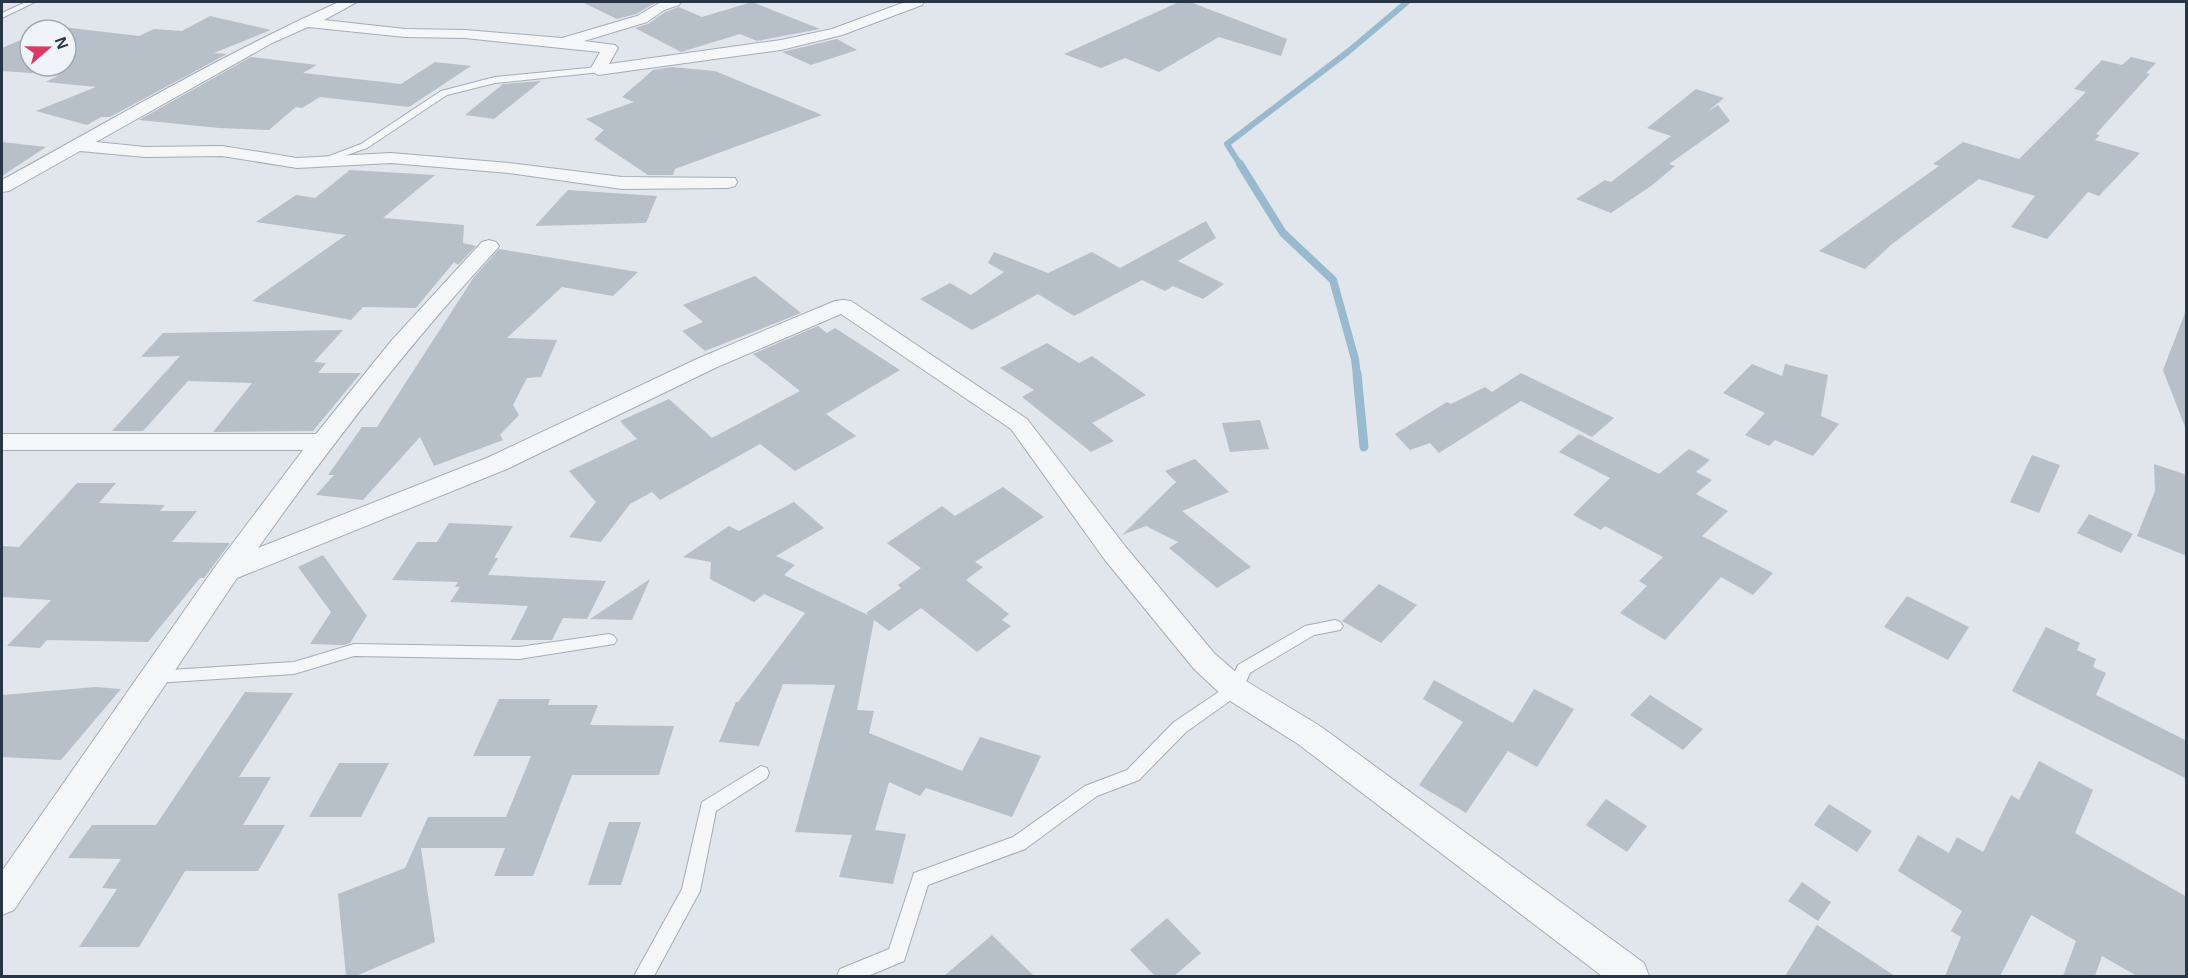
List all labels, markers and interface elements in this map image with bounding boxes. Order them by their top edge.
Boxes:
north arrow [18,18,78,78]
text: N [52,35,72,51]

